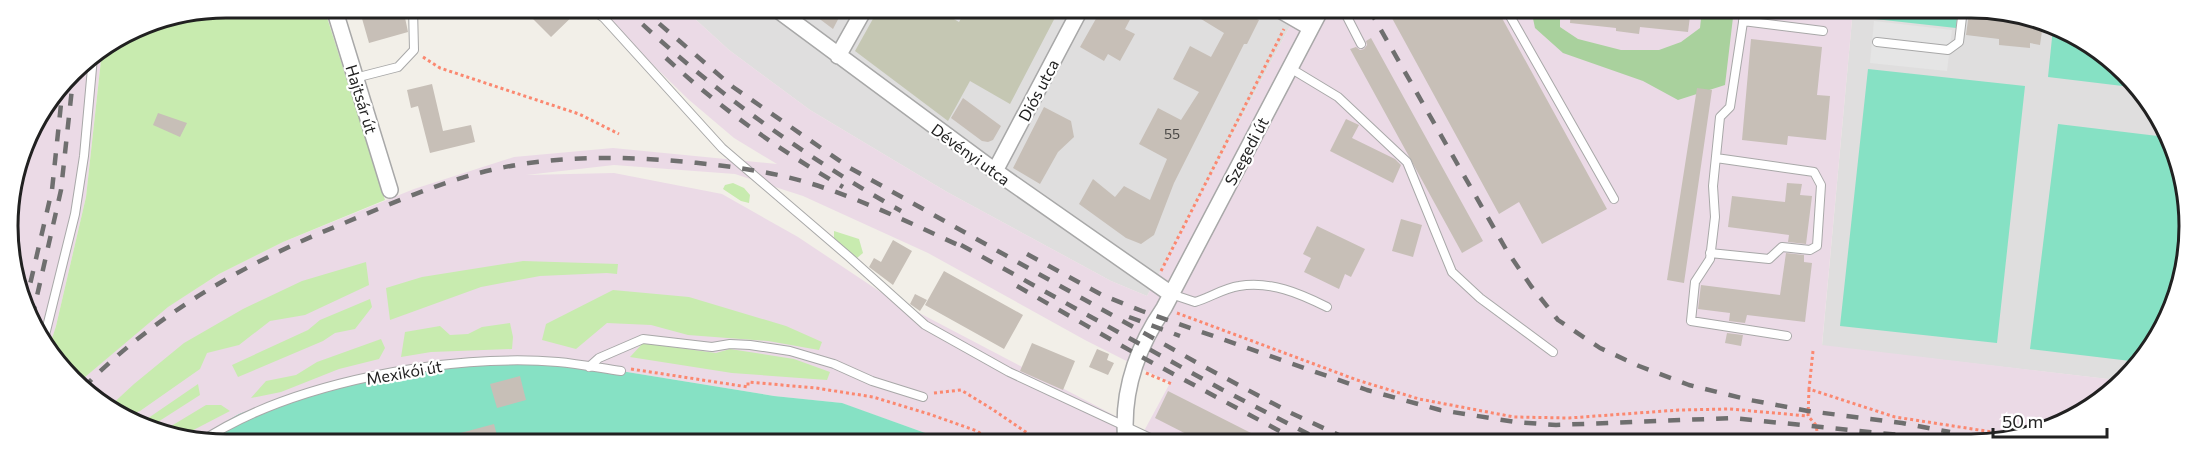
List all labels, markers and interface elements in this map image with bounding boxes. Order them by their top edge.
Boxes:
street label: Diós utca [1014,56,1062,124]
street label: Hajtsár út [342,62,382,136]
street label: Szegedi út [1220,113,1272,188]
street label: Dévényi utca [928,119,1014,189]
house number: 55 [1164,125,1180,142]
street label: Mexikói út [364,356,444,388]
scale bar [1993,401,2107,439]
text: 50 m [2002,410,2043,432]

